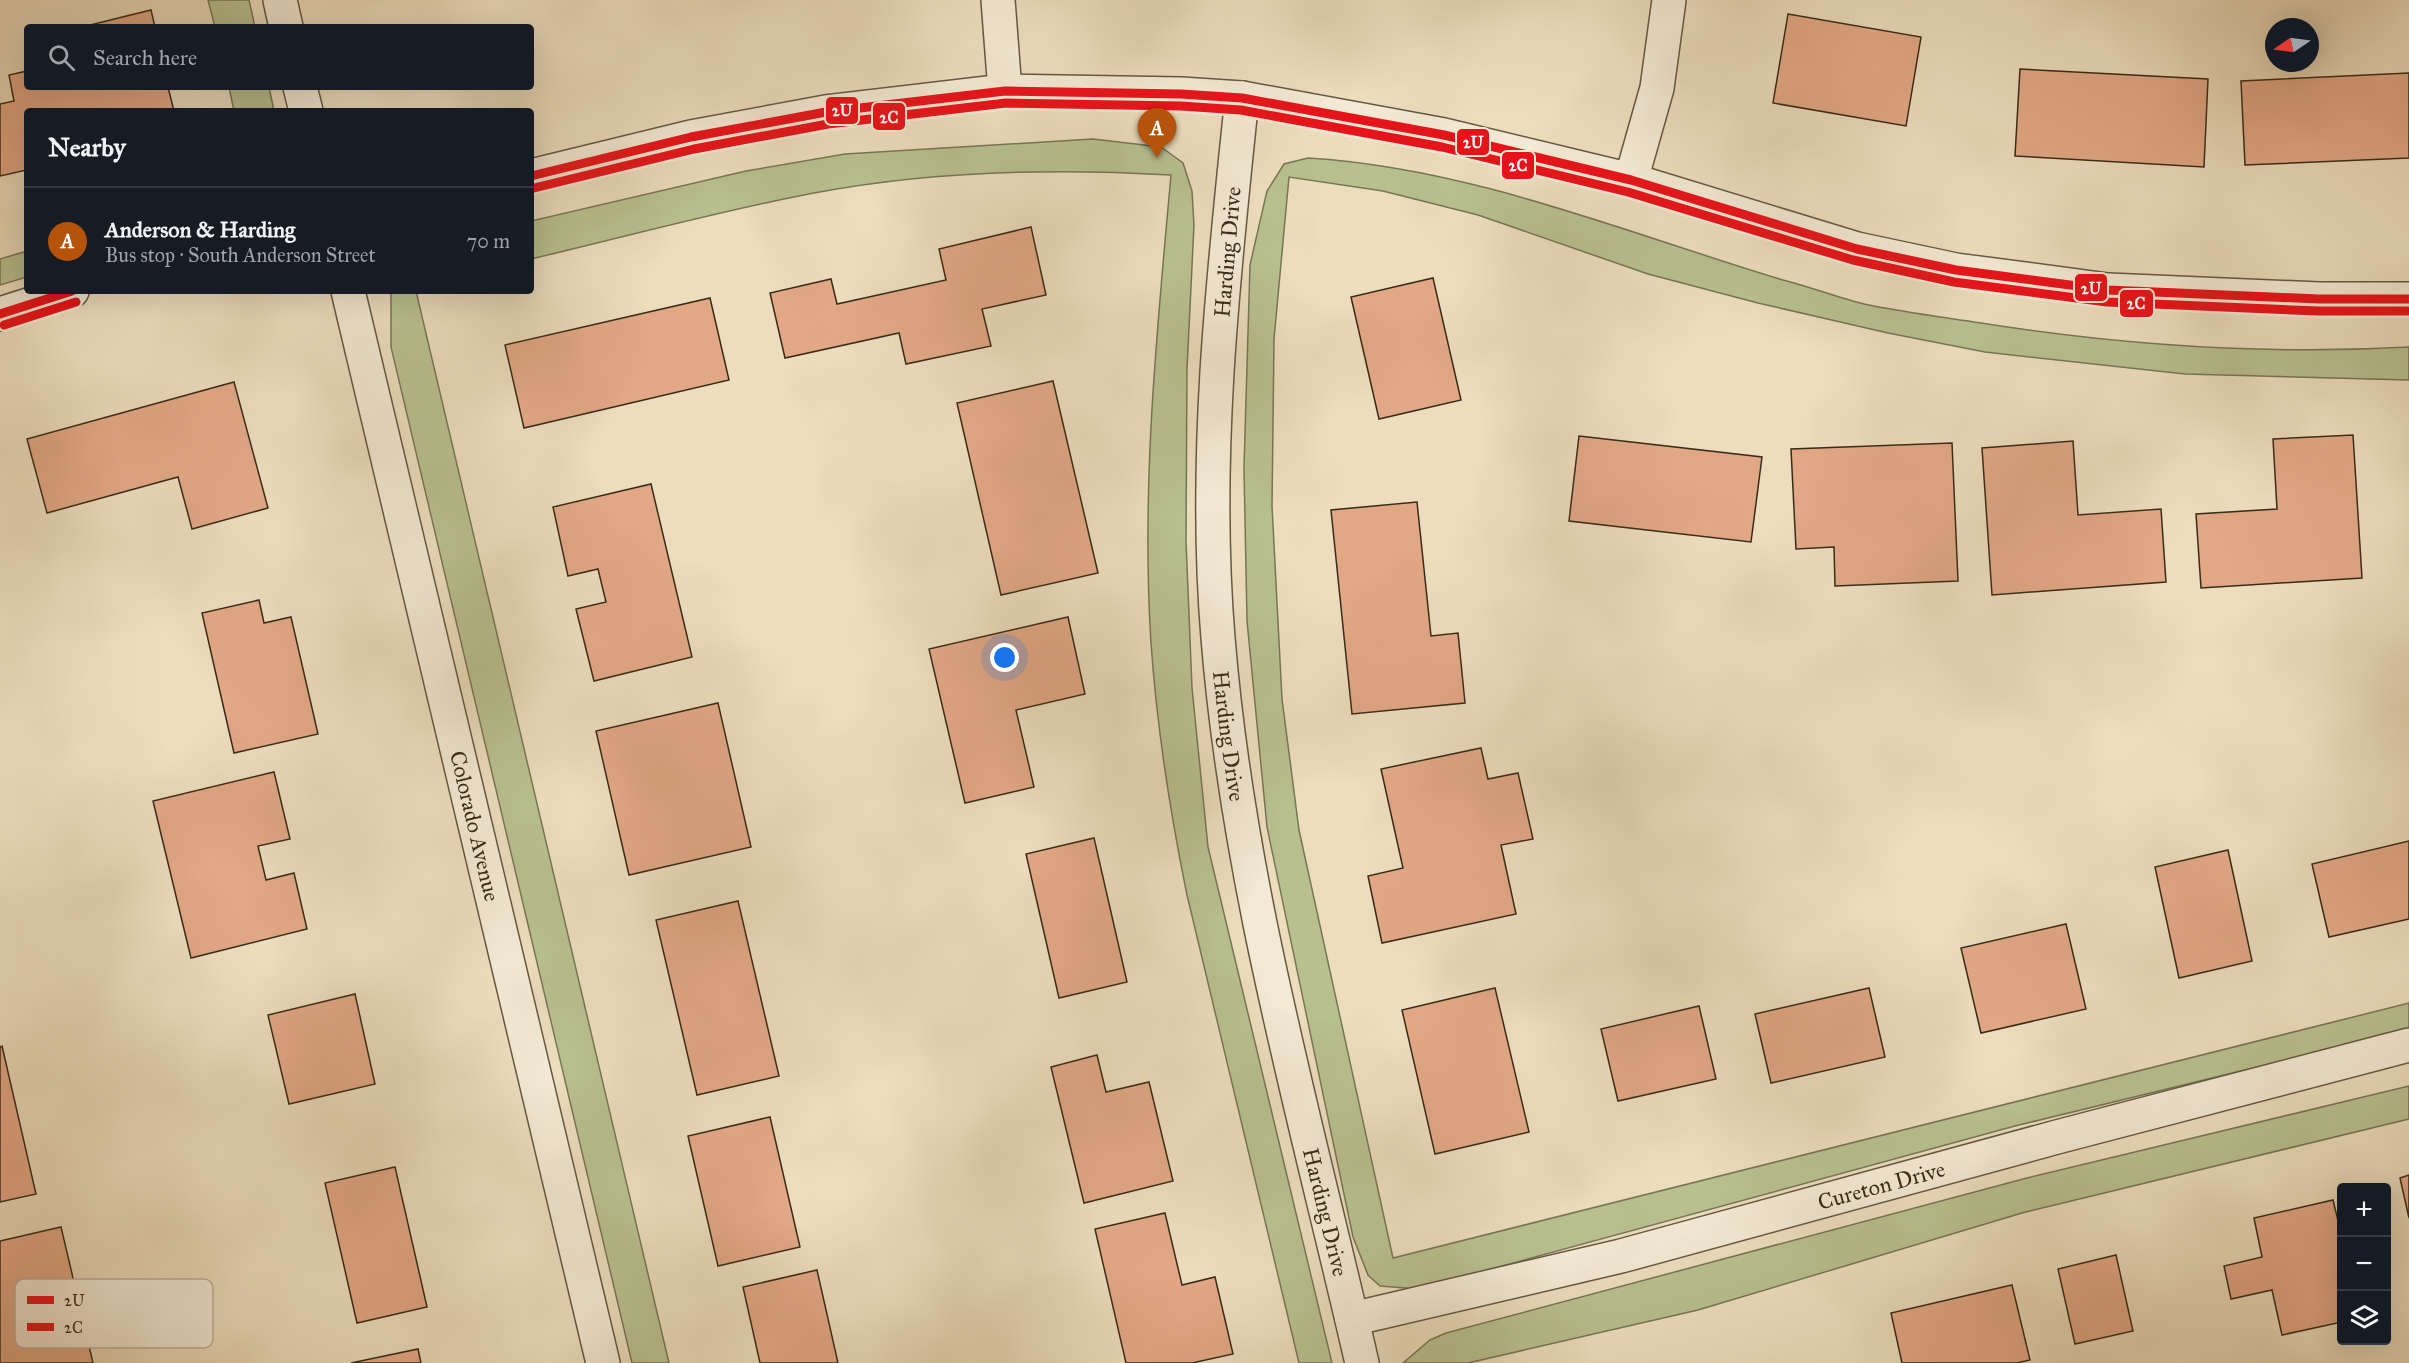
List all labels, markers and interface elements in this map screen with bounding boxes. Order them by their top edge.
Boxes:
north arrow [2265,18,2319,72]
search box [24,24,534,90]
icon: search [45,41,78,74]
text: Search here [93,44,197,71]
line badge: 2U [825,96,859,125]
text: 2U [832,101,853,120]
line badge: 2C [872,102,906,131]
text: 2C [880,108,898,127]
pin: A [1138,108,1176,158]
line badge: 2U [1456,128,1490,156]
text: Nearby [48,131,126,163]
text: 2U [1463,133,1484,152]
line badge: 2C [1501,151,1535,180]
text: 2C [1509,156,1527,175]
street label: Harding Drive [1208,185,1247,319]
text: Anderson & Harding [105,216,295,243]
text: A [61,229,74,253]
text: 70 m [467,229,510,253]
text: Bus stop · South Anderson Street [105,243,375,267]
line badge: 2U [2074,273,2108,302]
text: 2U [2081,279,2102,298]
line badge: 2C [2119,289,2154,318]
text: 2C [2127,294,2145,313]
your location [990,643,1019,672]
street label: Harding Drive [1207,669,1251,803]
street label: Colorado Avenue [444,748,506,904]
street label: Harding Drive [1297,1145,1354,1279]
street label: Cureton Drive [1815,1155,1948,1216]
map controls [2337,1183,2391,1345]
button: + [2337,1183,2391,1237]
button: − [2337,1237,2391,1291]
legend [15,1279,213,1348]
text: 2U [64,1291,85,1310]
button: layers [2337,1291,2391,1345]
text: 2C [64,1318,83,1337]

